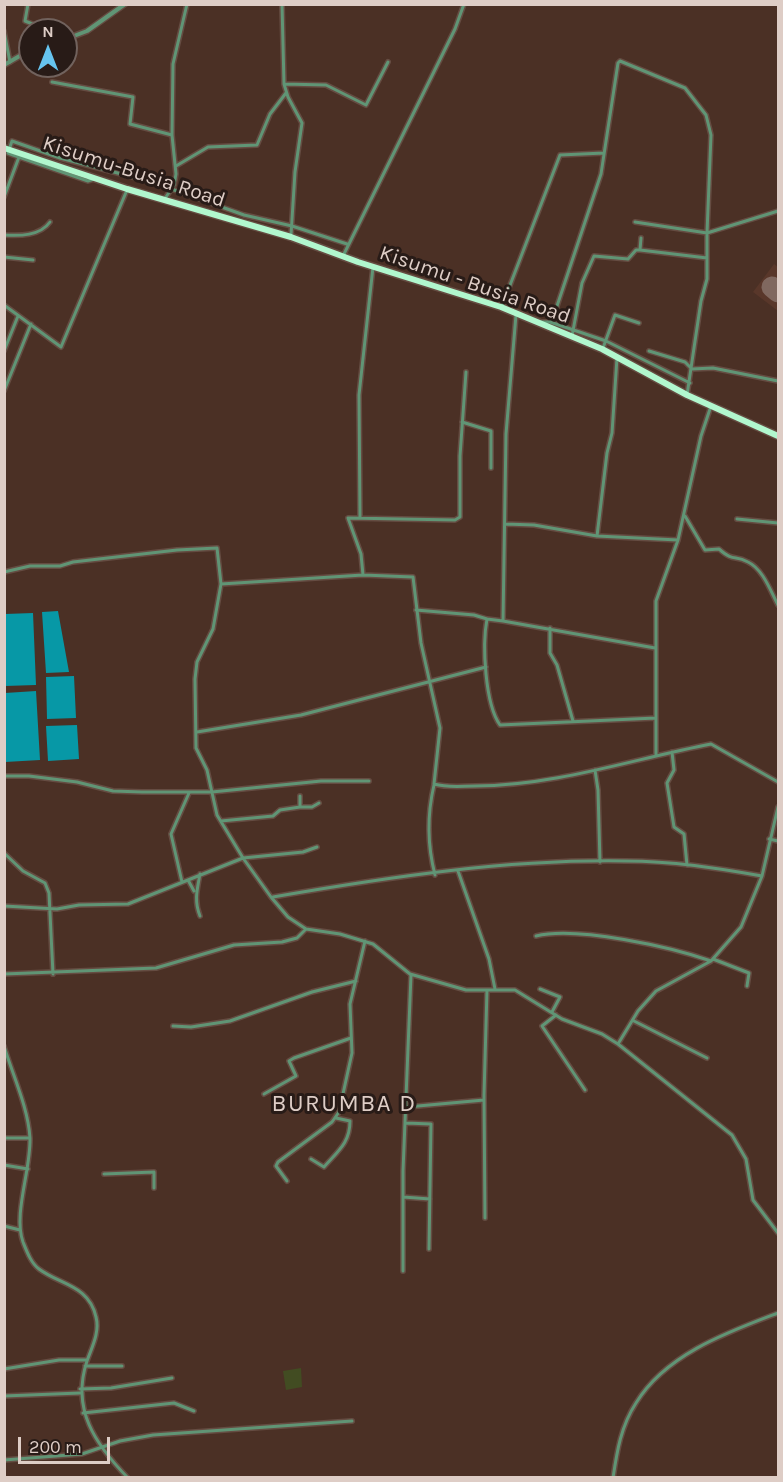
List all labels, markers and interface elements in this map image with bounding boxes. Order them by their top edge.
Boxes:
north arrow [18,18,78,78]
text: N [42,22,54,41]
street label: Kisumu-Busia Road [40,131,228,213]
street label: Kisumu - Busia Road [376,240,574,330]
district label: BURUMBA D [271,1090,417,1118]
scale bar [21,1425,112,1463]
text: 200 m [29,1436,82,1458]

